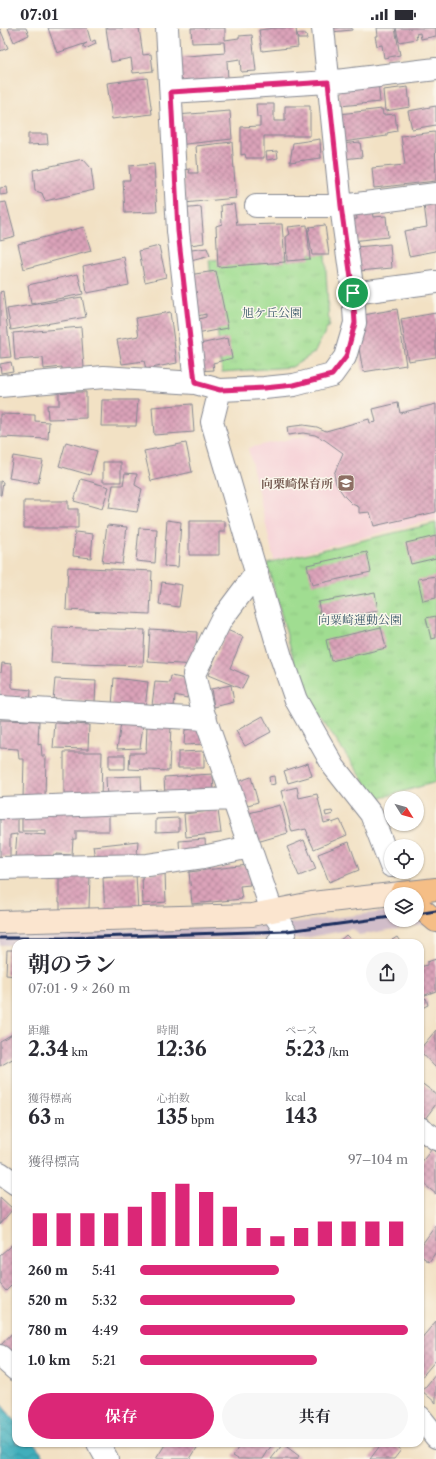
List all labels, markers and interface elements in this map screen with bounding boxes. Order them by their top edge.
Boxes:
text: 07:01 [20,5,58,24]
pin [336,276,370,310]
icon: arrive [342,282,364,304]
park label: 旭ケ丘公園 [242,305,302,320]
school or university icon: 向栗崎保育所 [336,473,356,493]
place label: 向栗崎保育所 [261,476,333,491]
park label: 向粟崎運動公園 [318,612,402,627]
north arrow [384,791,424,831]
map controls [384,791,424,927]
button: locate [384,839,424,879]
button: layers [384,887,424,927]
text: 朝のラン [28,951,116,978]
button: share [366,952,408,994]
text: 07:01 · 9 × 260 m [28,980,130,996]
text: 距離 [28,1023,50,1037]
text: 時間 [157,1023,179,1037]
text: ペース [285,1023,318,1037]
text: 2.34 [28,1037,69,1061]
text: 12:36 [157,1037,207,1061]
text: 5:23 [285,1037,325,1061]
text: km [69,1045,88,1059]
text: /km [325,1045,349,1059]
text: kcal [285,1090,306,1104]
text: 獲得標高 [28,1091,72,1105]
text: 心拍数 [157,1091,190,1105]
text: 143 [285,1104,317,1128]
text: 63 [28,1105,51,1129]
text: 135 [157,1105,188,1129]
text: m [51,1113,64,1127]
text: bpm [188,1113,215,1127]
text: 97–104 m [348,1151,408,1167]
text: 獲得標高 [28,1153,80,1169]
text: 260 m [28,1262,68,1278]
text: 5:41 [92,1262,116,1278]
text: 520 m [28,1292,67,1308]
text: 5:32 [92,1292,117,1308]
text: 780 m [28,1322,67,1338]
text: 4:49 [92,1322,118,1338]
text: 1.0 km [28,1352,70,1368]
text: 5:21 [92,1352,116,1368]
button: 保存 [28,1393,214,1439]
button: 共有 [222,1393,408,1439]

